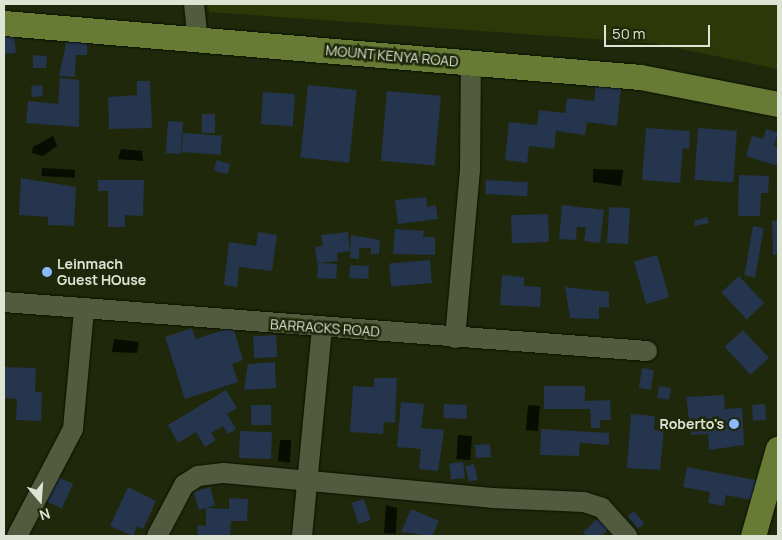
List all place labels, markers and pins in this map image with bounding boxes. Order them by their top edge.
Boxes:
place label: Leinmach Guest HOuse [57,256,146,288]
marker: Leinmach Guest HOuse [41,266,53,278]
place label: Roberto's [659,416,724,432]
marker: Roberto's [728,418,740,430]

